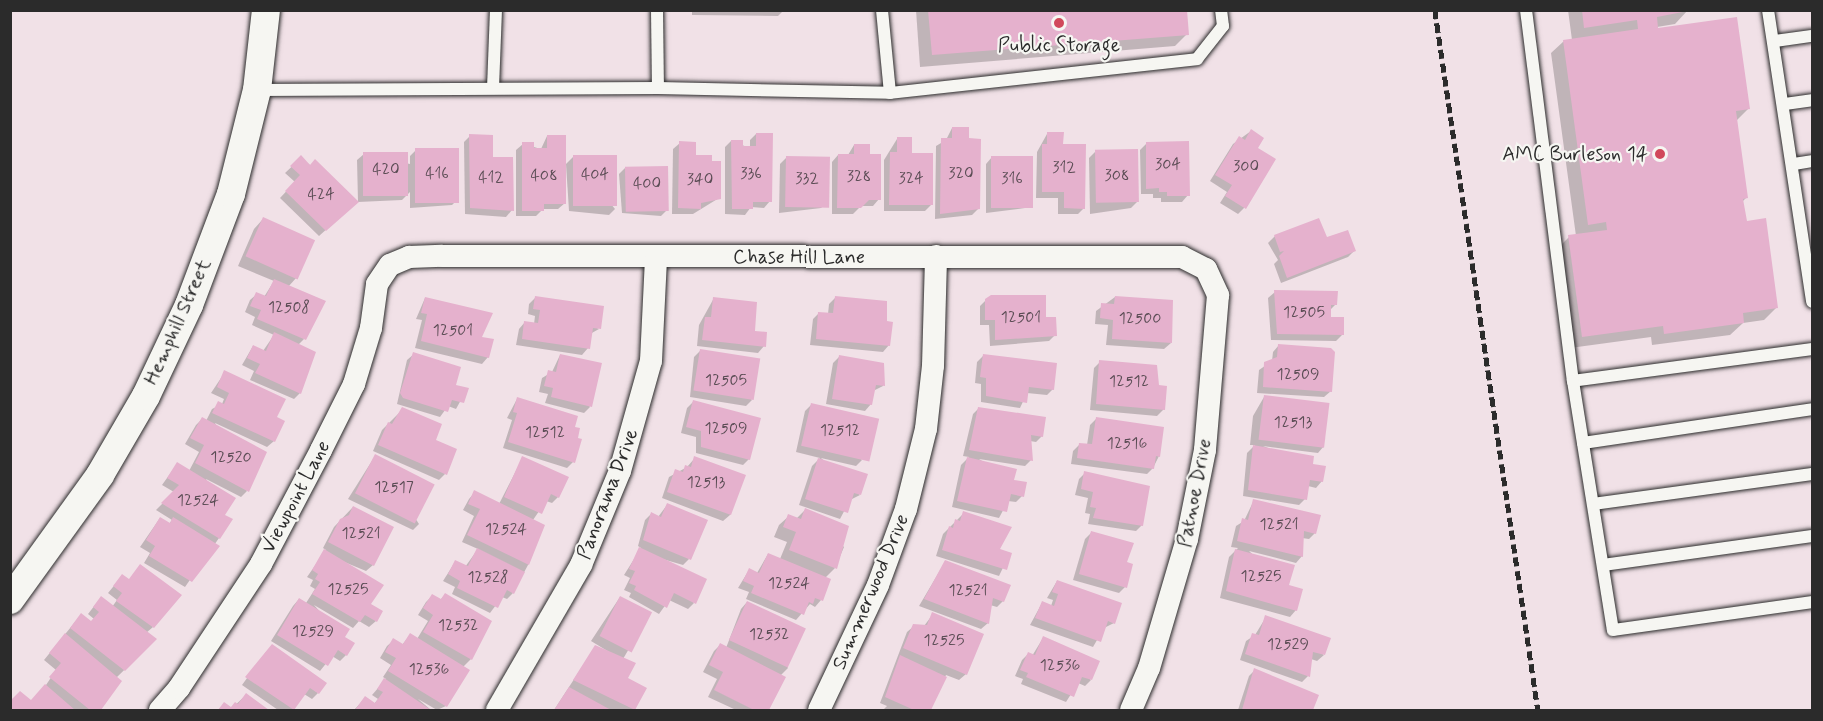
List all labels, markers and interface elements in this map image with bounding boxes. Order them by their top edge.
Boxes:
marker: Public Storage [1052,16,1066,30]
place label: Public Storage [998,33,1120,57]
place label: AMC Burleson 14 [1502,142,1648,166]
marker: AMC Burleson 14 [1653,147,1667,161]
house number: 304 [1155,155,1181,175]
house number: 300 [1233,157,1259,177]
house number: 312 [1052,158,1076,178]
house number: 420 [372,160,400,180]
house number: 416 [425,164,449,184]
house number: 336 [740,164,762,184]
house number: 320 [948,164,974,184]
house number: 404 [581,165,609,185]
house number: 408 [530,166,558,186]
house number: 308 [1104,166,1130,186]
house number: 328 [847,167,871,187]
house number: 412 [478,168,504,188]
house number: 332 [795,169,819,189]
house number: 324 [898,169,924,189]
house number: 316 [1001,169,1023,189]
house number: 340 [687,170,713,190]
house number: 400 [633,174,661,194]
house number: 424 [307,185,335,205]
street label: Chase Hill Lane [733,245,865,269]
street label: Hemphill Street [139,255,217,389]
house number: 12508 [268,298,310,318]
house number: 12505 [1283,303,1325,323]
house number: 12501 [1001,308,1041,328]
house number: 12500 [1119,309,1161,329]
house number: 12501 [433,321,473,341]
house number: 12509 [1277,365,1319,385]
house number: 12505 [705,371,747,391]
house number: 12512 [1109,372,1149,392]
house number: 12513 [1274,413,1312,433]
house number: 12509 [705,419,747,439]
house number: 12512 [820,421,860,441]
house number: 12512 [525,423,565,443]
street label: Panorama Drive [572,426,644,562]
house number: 12516 [1107,434,1147,454]
street label: Viewpoint Lane [256,436,336,558]
street label: Patnoe Drive [1173,437,1217,549]
house number: 12520 [210,448,252,468]
house number: 12513 [687,473,725,493]
house number: 12517 [374,478,414,498]
house number: 12524 [177,491,219,511]
street label: Summerwood Drive [827,511,915,673]
house number: 12521 [1259,515,1299,535]
house number: 12524 [485,520,527,540]
house number: 12521 [341,524,381,544]
house number: 12525 [1241,567,1281,587]
house number: 12528 [467,568,509,588]
house number: 12524 [768,574,810,594]
house number: 12525 [328,580,368,600]
house number: 12521 [948,581,988,601]
house number: 12532 [438,616,478,636]
house number: 12529 [292,622,334,642]
house number: 12532 [749,625,789,645]
house number: 12525 [924,631,964,651]
house number: 12529 [1267,635,1309,655]
house number: 12536 [1040,656,1080,676]
house number: 12536 [409,660,449,680]

